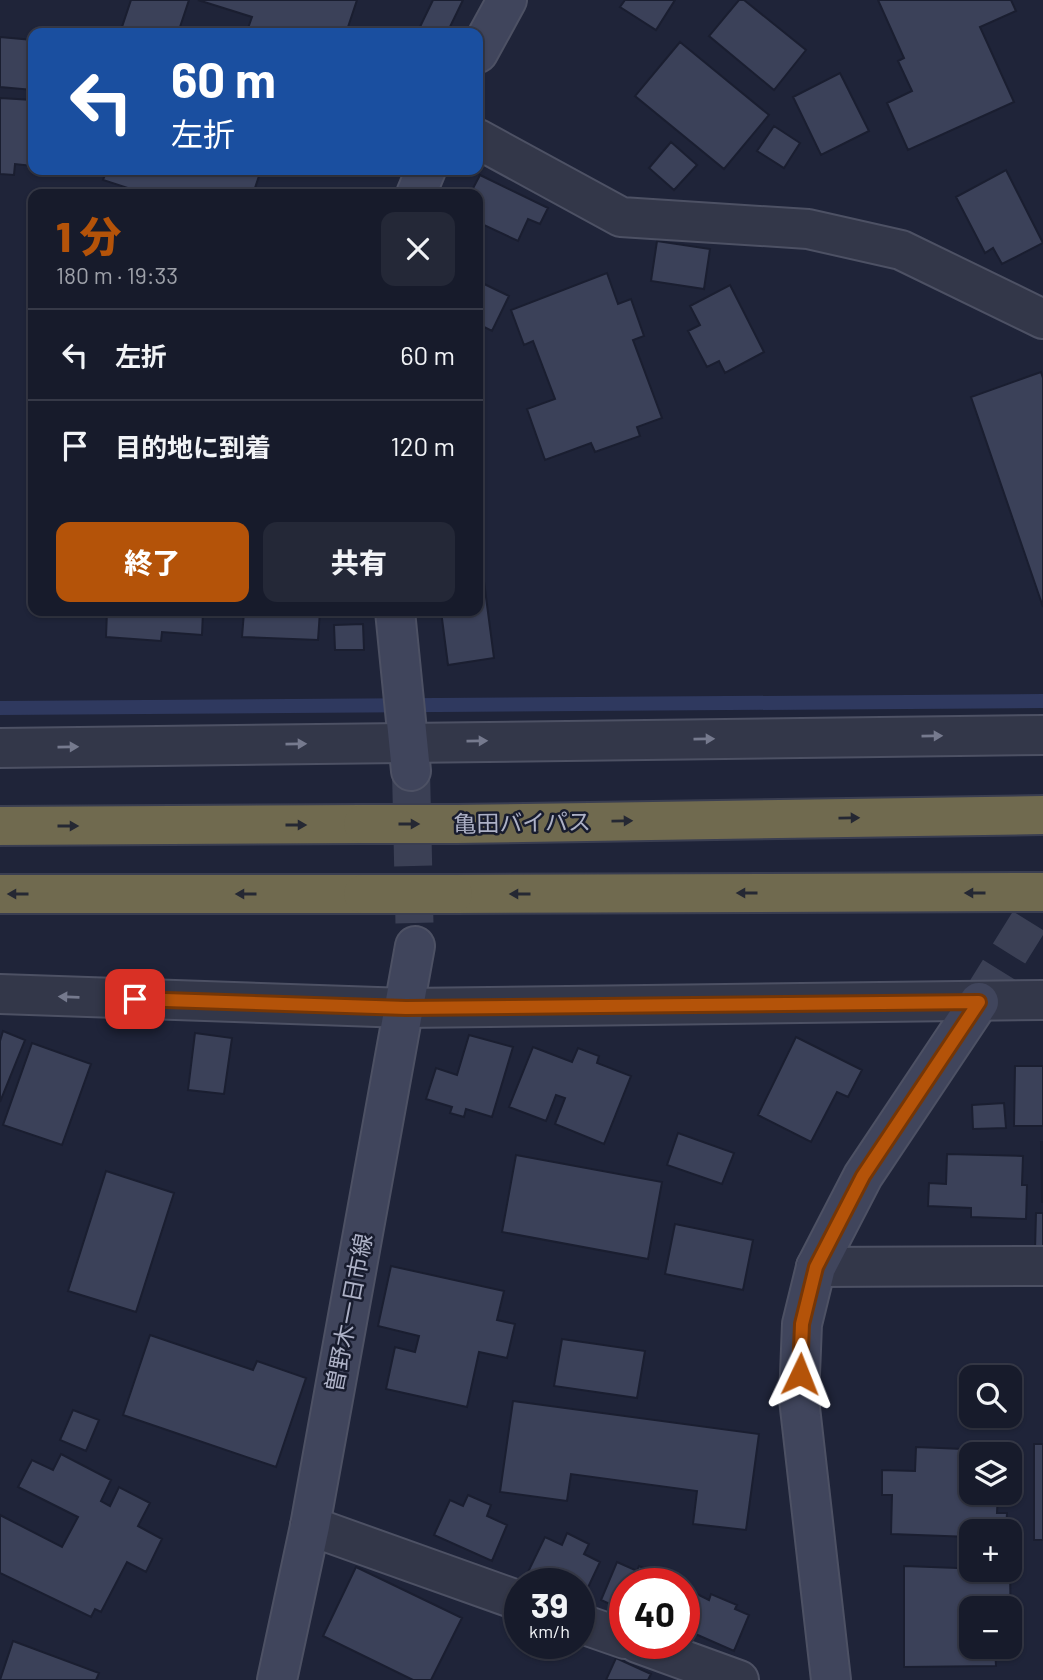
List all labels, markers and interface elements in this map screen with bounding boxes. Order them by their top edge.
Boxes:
text: 60 m [171,49,276,108]
icon: left [56,56,147,147]
text: 左折 [171,114,235,152]
text: 1 分 [56,210,121,260]
button: close [381,212,455,286]
text: 180 m · 19:33 [56,261,178,289]
icon: left [56,336,94,374]
text: 60 m [400,339,455,370]
text: 左折 [115,340,167,371]
icon: arrive [56,427,94,465]
text: 120 m [391,430,455,461]
text: 目的地に到着 [115,431,271,462]
button: 終了 [56,522,249,602]
button: 共有 [263,522,455,602]
one-way arrow [921,731,943,742]
one-way arrow [694,733,716,745]
one-way arrow [466,735,488,747]
one-way arrow [285,738,307,750]
one-way arrow [57,741,79,753]
street label: 亀田バイパス [453,807,591,837]
one-way arrow [839,812,861,824]
one-way arrow [611,816,633,827]
one-way arrow [399,818,421,830]
one-way arrow [285,819,307,831]
one-way arrow [57,820,79,832]
one-way arrow [736,887,758,899]
one-way arrow [964,887,986,899]
one-way arrow [7,888,29,900]
one-way arrow [235,888,257,900]
one-way arrow [509,888,531,900]
pin [105,969,165,1029]
icon: arrive [116,980,154,1018]
one-way arrow [58,991,80,1002]
street label: 曽野木一日市線 [319,1231,377,1395]
position arrow [763,1337,837,1411]
map controls [959,1365,1022,1659]
button: search [959,1365,1022,1428]
button: layers [959,1442,1022,1505]
button: + [959,1519,1022,1582]
speed limit sign: 40 [609,1568,700,1659]
text: 39 [531,1583,568,1625]
button: − [959,1596,1022,1659]
text: km/h [529,1620,570,1642]

